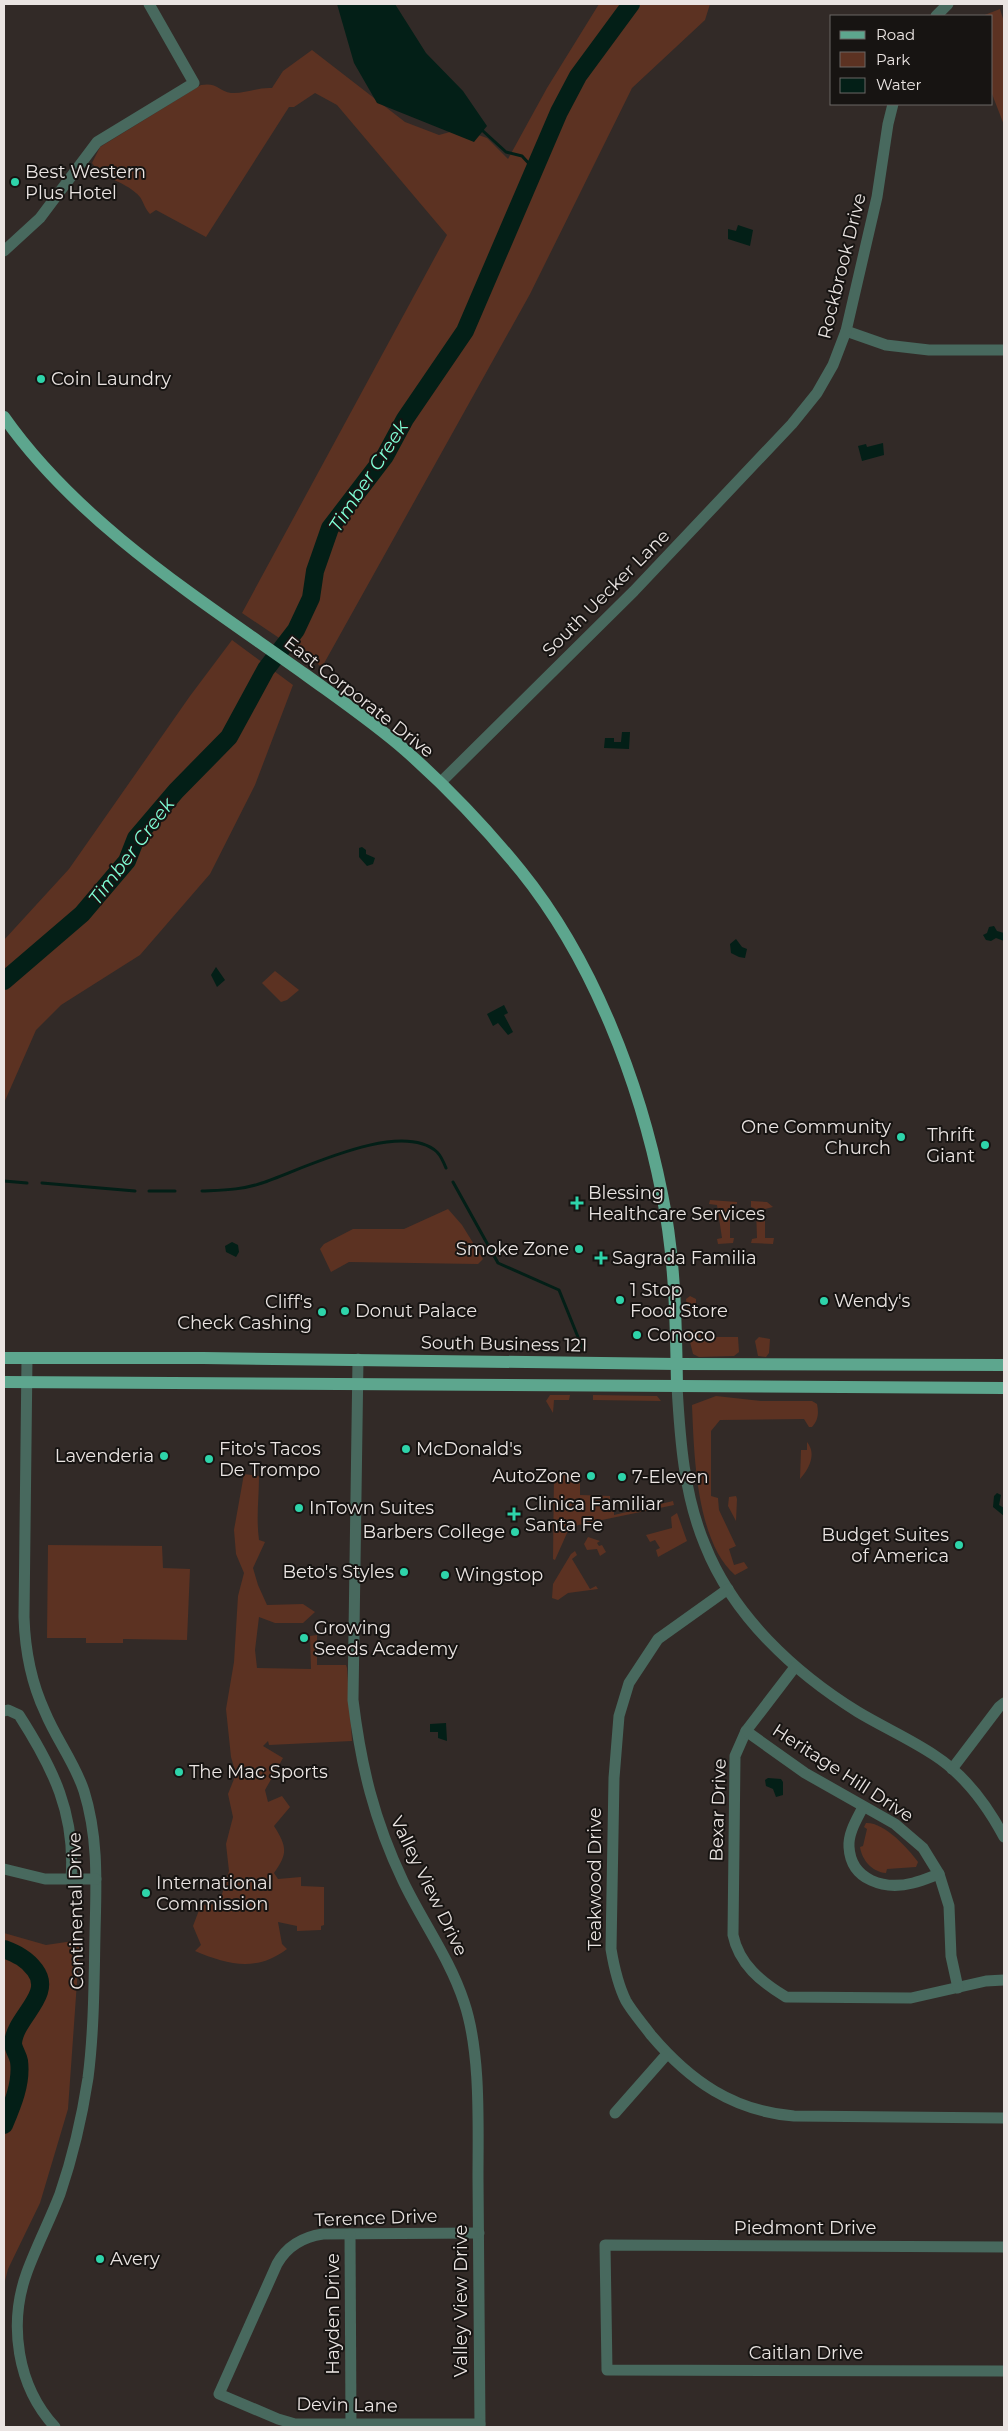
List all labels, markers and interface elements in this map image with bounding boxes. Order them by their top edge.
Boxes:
legend [830,15,993,105]
text: Road [876,25,915,44]
text: Park [876,50,910,69]
text: Water [876,75,922,94]
place label: Best Western Plus Hotel [25,161,146,204]
marker: Best Western Plus Hotel [9,176,21,188]
street label: Rockbrook Drive [813,191,871,341]
place label: Coin Laundry [51,368,171,390]
marker: Coin Laundry [35,373,47,385]
water label: Timber Creek [324,416,413,536]
street label: South Uecker Lane [538,525,674,661]
street label: East Corporate Drive [280,632,439,762]
water label: Timber Creek [84,793,180,910]
place label: One Community Church [741,1116,891,1159]
place label: Thrift Giant [926,1124,975,1167]
marker: One Community Church [895,1131,907,1143]
marker: Thrift Giant [979,1139,991,1151]
place label: Blessing Healthcare Services [588,1182,765,1225]
marker: Blessing Healthcare Services [570,1196,584,1210]
place label: Smoke Zone [456,1238,569,1260]
marker: Smoke Zone [573,1243,585,1255]
place label: Sagrada Familia [612,1247,757,1269]
marker: Sagrada Familia [594,1251,608,1265]
place label: 1 Stop Food Store [630,1279,728,1322]
place label: Wendy's [834,1290,911,1312]
place label: Cliff's Check Cashing [177,1291,312,1334]
marker: 1 Stop Food Store [614,1294,626,1306]
marker: Wendy's [818,1295,830,1307]
place label: Donut Palace [355,1300,477,1322]
marker: Donut Palace [339,1305,351,1317]
marker: Cliff's Check Cashing [316,1306,328,1318]
place label: Conoco [647,1324,715,1346]
marker: Conoco [631,1329,643,1341]
street label: South Business 121 [421,1332,587,1356]
place label: Fito's Tacos De Trompo [219,1438,321,1481]
place label: McDonald's [416,1438,522,1460]
marker: McDonald's [400,1443,412,1455]
place label: Lavenderia [55,1445,154,1467]
marker: Lavenderia [158,1450,170,1462]
marker: Fito's Tacos De Trompo [203,1453,215,1465]
place label: AutoZone [492,1465,581,1487]
place label: 7-Eleven [632,1466,709,1488]
marker: AutoZone [585,1470,597,1482]
marker: 7-Eleven [616,1471,628,1483]
place label: Clinica Familiar Santa Fe [525,1493,663,1536]
place label: InTown Suites [309,1497,434,1519]
marker: InTown Suites [293,1502,305,1514]
marker: Clinica Familiar Santa Fe [507,1507,521,1521]
place label: Barbers College [363,1521,505,1543]
place label: Budget Suites of America [821,1524,949,1567]
marker: Barbers College [509,1526,521,1538]
marker: Budget Suites of America [953,1539,965,1551]
place label: Beto's Styles [282,1561,394,1583]
place label: Wingstop [455,1564,543,1586]
marker: Beto's Styles [398,1566,410,1578]
marker: Wingstop [439,1569,451,1581]
place label: Growing Seeds Academy [314,1617,458,1660]
marker: Growing Seeds Academy [298,1632,310,1644]
street label: Heritage Hill Drive [768,1719,918,1827]
street label: Bexar Drive [705,1758,731,1862]
place label: The Mac Sports [189,1761,328,1783]
marker: The Mac Sports [173,1766,185,1778]
street label: Teakwood Drive [584,1807,606,1951]
street label: Valley View Drive [386,1813,472,1959]
street label: Continental Drive [64,1832,88,1990]
place label: International Commission [156,1872,272,1915]
marker: International Commission [140,1887,152,1899]
street label: Terence Drive [314,2205,438,2231]
street label: Piedmont Drive [734,2217,876,2239]
street label: Valley View Drive [450,2225,472,2377]
place label: Avery [110,2248,160,2270]
marker: Avery [94,2253,106,2265]
street label: Hayden Drive [322,2253,344,2375]
street label: Caitlan Drive [749,2342,863,2364]
street label: Devin Lane [296,2393,398,2417]

